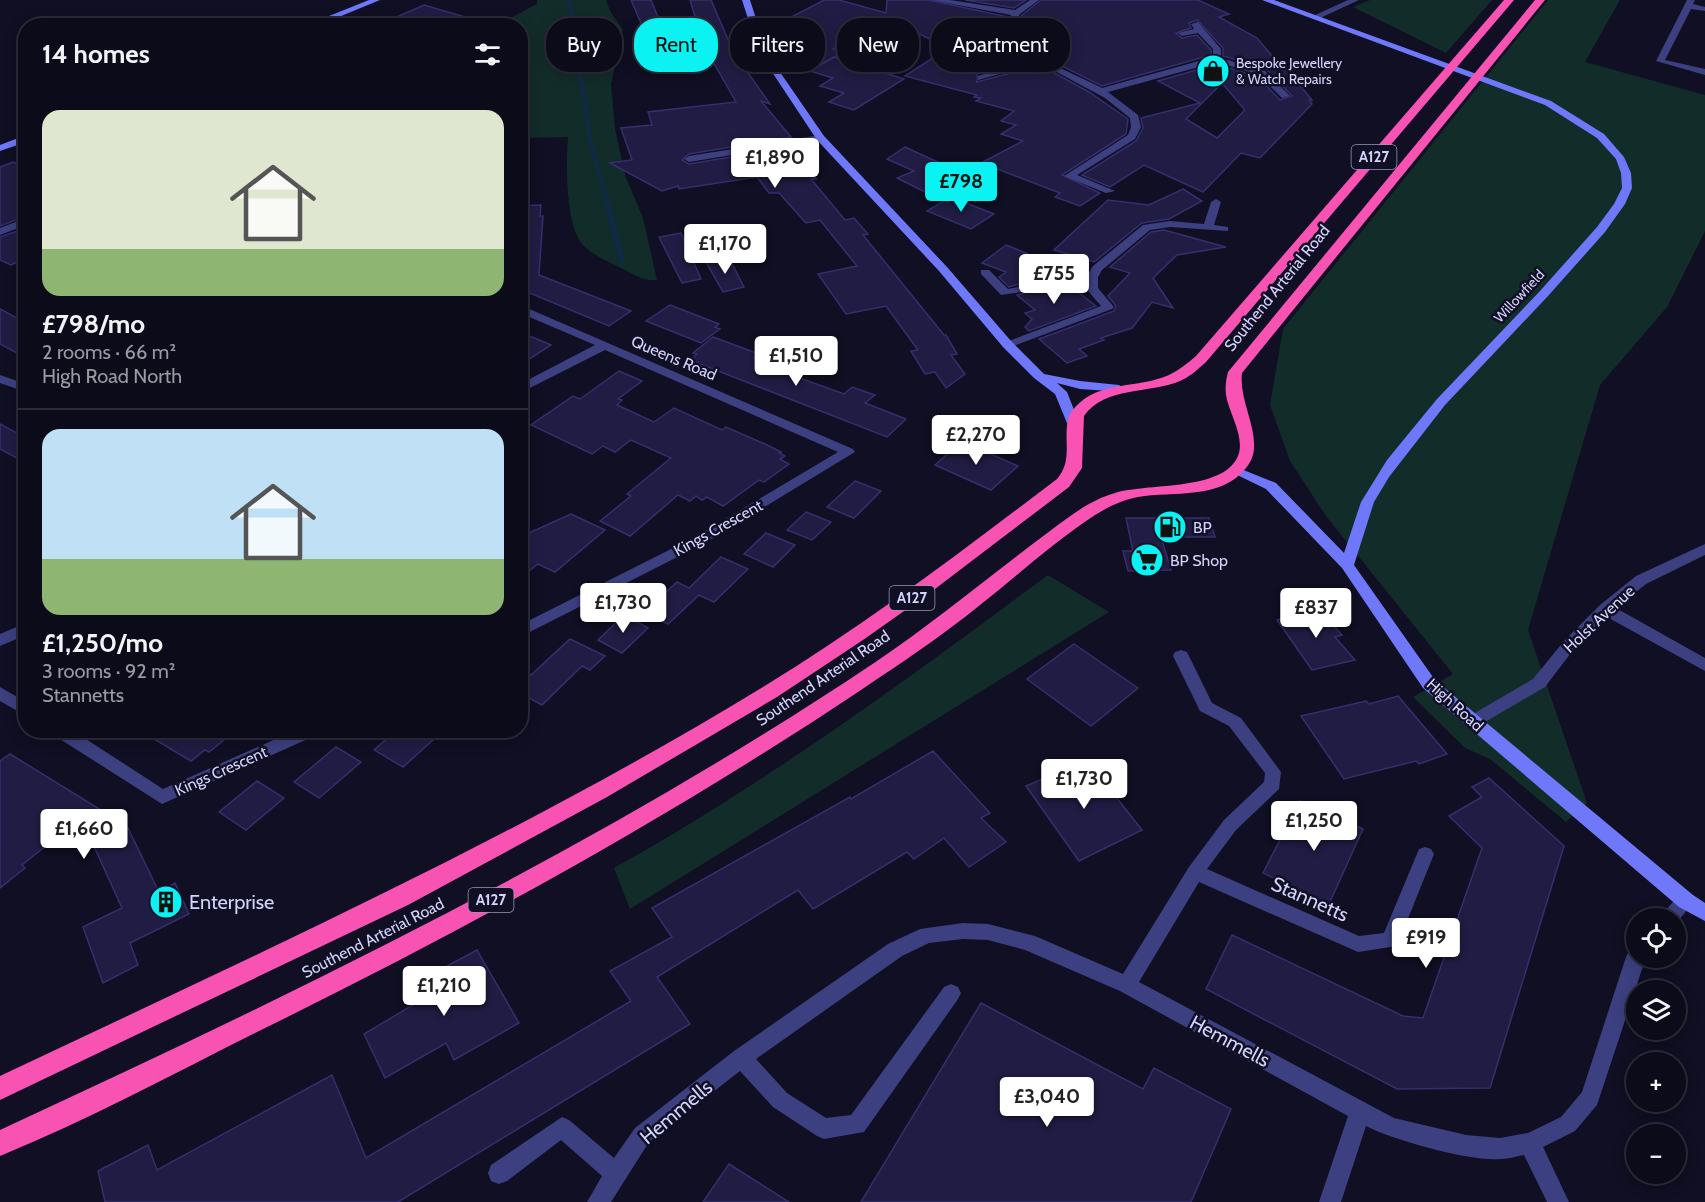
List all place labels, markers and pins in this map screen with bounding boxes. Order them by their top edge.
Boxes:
shop icon: Bespoke Jewellery & Watch Repairs [1195,53,1231,89]
place label: Bespoke Jewellery & Watch Repairs [1236,54,1342,88]
pin: £1,890 [726,138,824,189]
pin: £798 [925,162,997,213]
pin: £1,170 [676,224,774,275]
pin: £755 [1018,254,1090,305]
pin: £1,510 [747,336,845,387]
pin: £2,270 [927,415,1025,466]
fuel station icon: BP [1152,509,1188,545]
place label: BP [1193,518,1212,537]
supermarket icon: BP Shop [1129,542,1165,578]
place label: BP Shop [1170,551,1228,570]
pin: £1,730 [574,583,672,634]
pin: £837 [1280,588,1352,639]
pin: £1,730 [1035,759,1133,810]
pin: £1,250 [1265,801,1363,852]
pin: £1,660 [35,809,133,860]
building icon: Enterprise [148,884,184,920]
place label: Enterprise [189,890,274,914]
pin: £919 [1390,918,1462,969]
pin: £1,210 [395,966,493,1017]
pin: £3,040 [998,1077,1096,1128]

